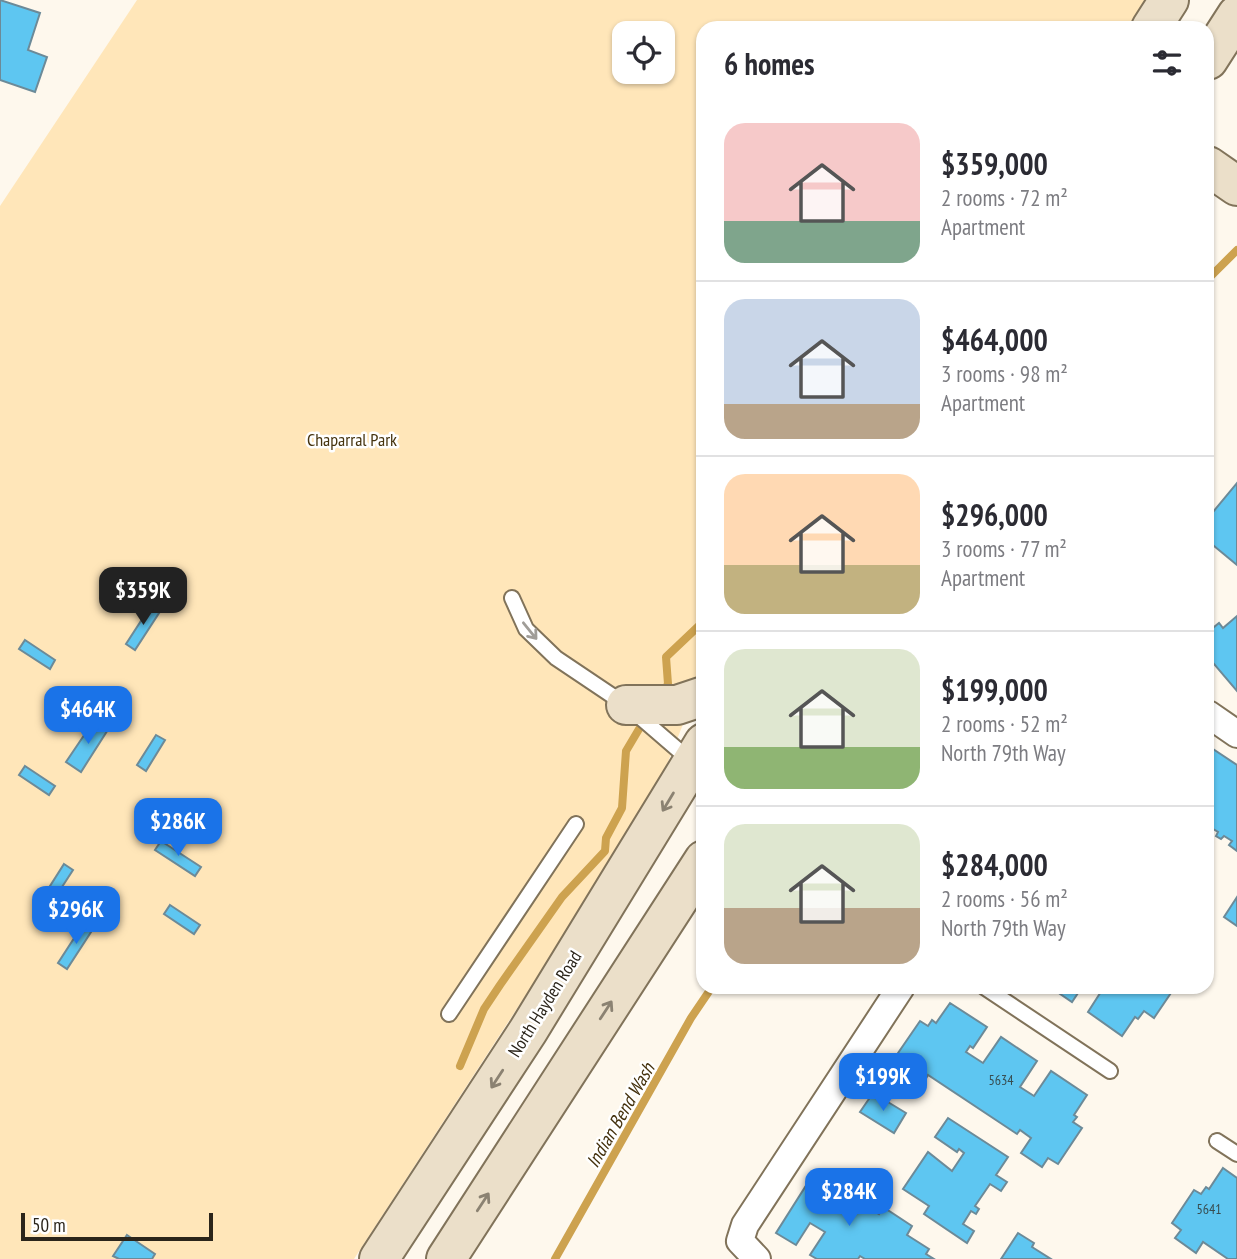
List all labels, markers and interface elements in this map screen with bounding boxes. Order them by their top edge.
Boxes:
map controls [612,21,675,84]
button: locate [612,21,675,84]
text: 6 homes [724,44,815,83]
icon: filters [1148,44,1186,82]
text: $359,000 [941,144,1048,183]
icon: home [780,151,864,235]
text: 2 rooms · 72 m² [941,183,1068,212]
text: Apartment [941,212,1025,241]
text: $464,000 [941,320,1048,359]
icon: home [780,327,864,411]
text: 3 rooms · 98 m² [941,359,1068,388]
text: Apartment [941,388,1025,417]
park label: Chaparral Park [307,428,397,451]
text: $296,000 [941,495,1048,534]
icon: home [780,502,864,586]
text: 3 rooms · 77 m² [941,534,1067,563]
text: Apartment [941,563,1025,592]
pin: $359K [94,568,192,627]
text: $359K [115,575,171,604]
one-way arrow [523,621,538,639]
text: $199,000 [941,670,1048,709]
icon: home [780,677,864,761]
pin: $464K [39,686,137,746]
text: $464K [60,694,116,723]
text: 2 rooms · 52 m² [941,709,1068,738]
text: North 79th Way [941,738,1066,767]
one-way arrow [661,791,675,811]
pin: $286K [129,798,227,858]
text: $286K [150,806,206,835]
text: $284,000 [941,845,1048,884]
icon: home [780,852,864,936]
text: 2 rooms · 56 m² [941,884,1068,913]
pin: $296K [27,886,125,946]
text: $296K [48,894,104,923]
text: North 79th Way [941,913,1066,942]
street label: North Hayden Road [503,946,586,1061]
one-way arrow [600,1001,614,1021]
pin: $199K [834,1054,932,1113]
water label: Indian Bend Wash [580,1057,660,1172]
text: $199K [855,1061,911,1090]
one-way arrow [490,1068,504,1088]
house number: 5634 [988,1071,1014,1089]
pin: $284K [800,1168,898,1228]
text: $284K [821,1176,877,1205]
one-way arrow [476,1192,490,1212]
house number: 5641 [1196,1200,1222,1218]
scale bar [21,1210,214,1242]
text: 50 m [32,1213,66,1237]

